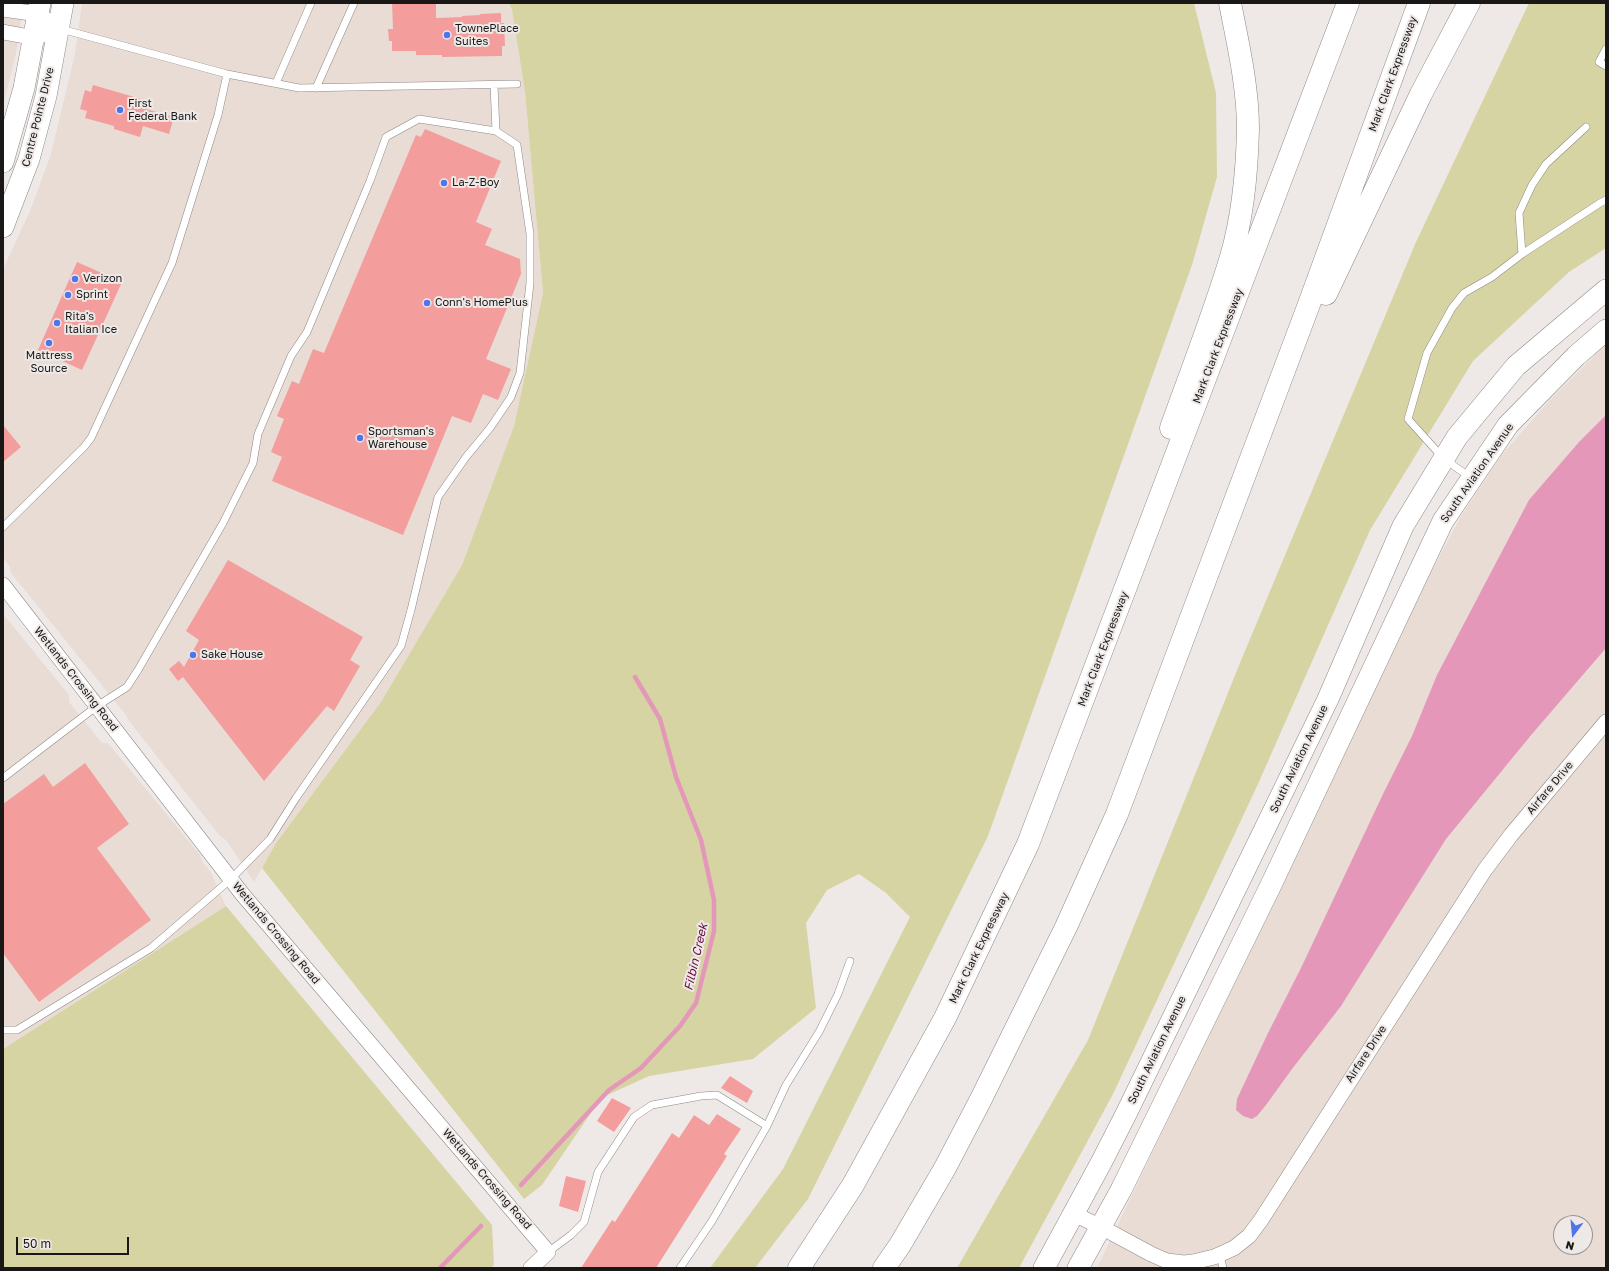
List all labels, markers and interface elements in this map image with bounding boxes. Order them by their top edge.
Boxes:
street label: Mark Clark Expressway [1366,14,1420,134]
place label: TownePlace Suites [455,22,519,48]
marker: TownePlace Suites [442,30,452,40]
street label: Centre Pointe Drive [19,66,57,168]
place label: First Federal Bank [128,97,197,123]
marker: First Federal Bank [115,105,125,115]
place label: La-Z-Boy [452,176,499,190]
marker: La-Z-Boy [439,178,449,188]
place label: Verizon [83,272,122,286]
marker: Verizon [70,274,80,284]
street label: Mark Clark Expressway [1190,287,1246,405]
place label: Sprint [76,288,108,302]
marker: Sprint [63,290,73,300]
place label: Conn's HomePlus [435,296,528,310]
marker: Conn's HomePlus [422,298,432,308]
place label: Rita's Italian Ice [65,310,117,336]
marker: Rita's Italian Ice [52,318,62,328]
marker: Mattress Source [44,338,54,348]
place label: Mattress Source [26,349,72,375]
street label: South Aviation Avenue [1438,421,1516,525]
place label: Sportsman's Warehouse [368,425,434,451]
marker: Sportsman's Warehouse [355,433,365,443]
street label: Mark Clark Expressway [1075,590,1131,708]
street label: Wetlands Crossing Road [31,624,121,734]
place label: Sake House [201,648,263,662]
marker: Sake House [188,650,198,660]
street label: South Aviation Avenue [1267,703,1331,815]
street label: Airfare Drive [1524,759,1576,817]
street label: Wetlands Crossing Road [230,879,322,987]
street label: Mark Clark Expressway [946,890,1012,1006]
water label: Filbin Creek [681,922,711,992]
street label: South Aviation Avenue [1125,994,1189,1106]
street label: Airfare Drive [1343,1023,1389,1085]
street label: Wetlands Crossing Road [440,1126,534,1232]
north arrow [1553,1215,1593,1255]
scale bar [18,1229,131,1255]
text: 50 m [23,1236,51,1251]
text: N [1564,1239,1576,1253]

